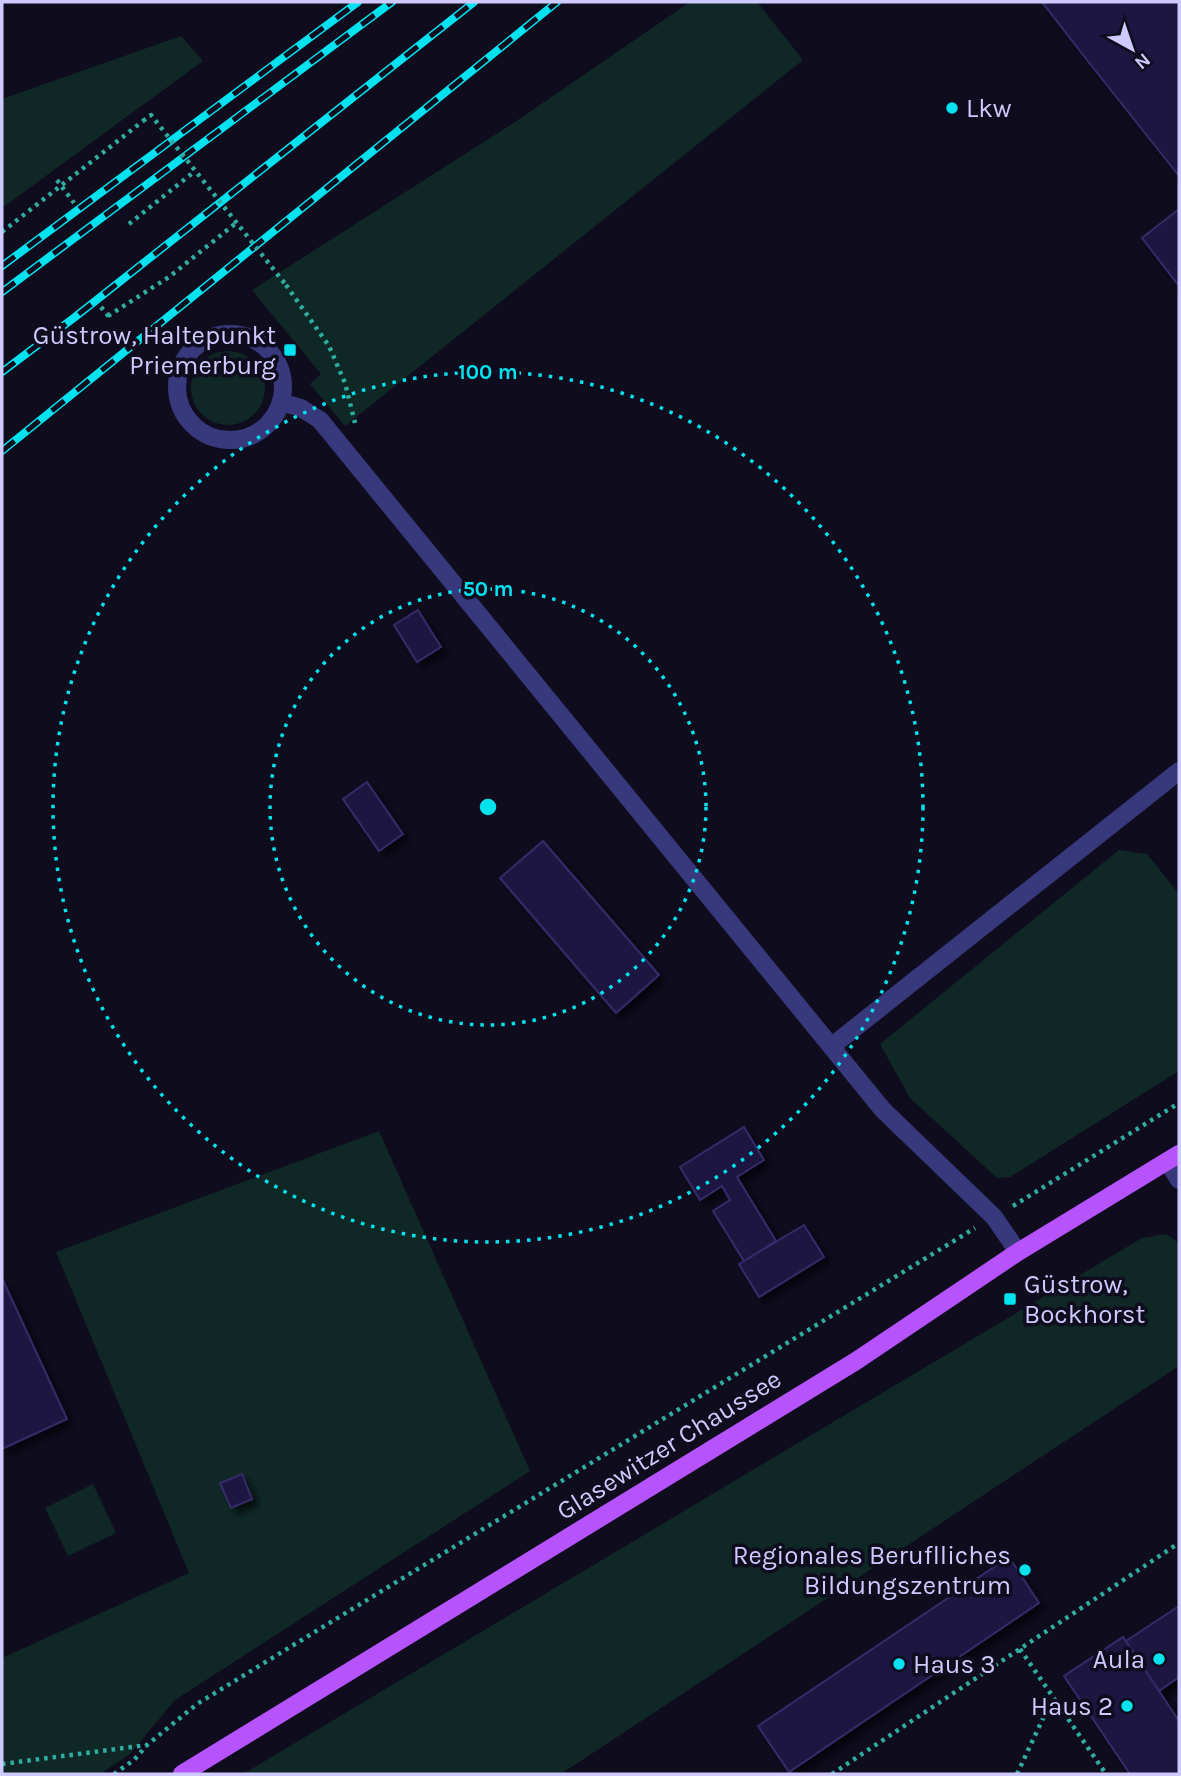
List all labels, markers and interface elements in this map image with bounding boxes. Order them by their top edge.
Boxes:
north arrow [1097,14,1167,84]
text: N [1130,48,1155,74]
place label: Lkw [966,93,1012,124]
marker: Lkw [944,100,960,116]
place label: Güstrow, Haltepunkt Priemerburg [33,320,276,381]
marker: Güstrow, Haltepunkt Priemerburg [282,342,298,358]
text: 100 m [458,360,518,384]
text: 50 m [463,577,513,601]
centre of rings [476,795,500,819]
place label: Güstrow, Bockhorst [1024,1269,1145,1330]
marker: Güstrow, Bockhorst [1002,1291,1018,1307]
street label: Glasewitzer Chaussee [551,1363,787,1527]
place label: Regionales Beruflliches Bildungszentrum [733,1540,1011,1601]
marker: Regionales Beruflliches Bildungszentrum [1017,1562,1033,1578]
place label: Aula [1093,1644,1145,1675]
place label: Haus 3 [913,1649,996,1680]
marker: Aula [1151,1651,1167,1667]
marker: Haus 3 [891,1656,907,1672]
place label: Haus 2 [1031,1691,1113,1722]
marker: Haus 2 [1119,1698,1135,1714]

